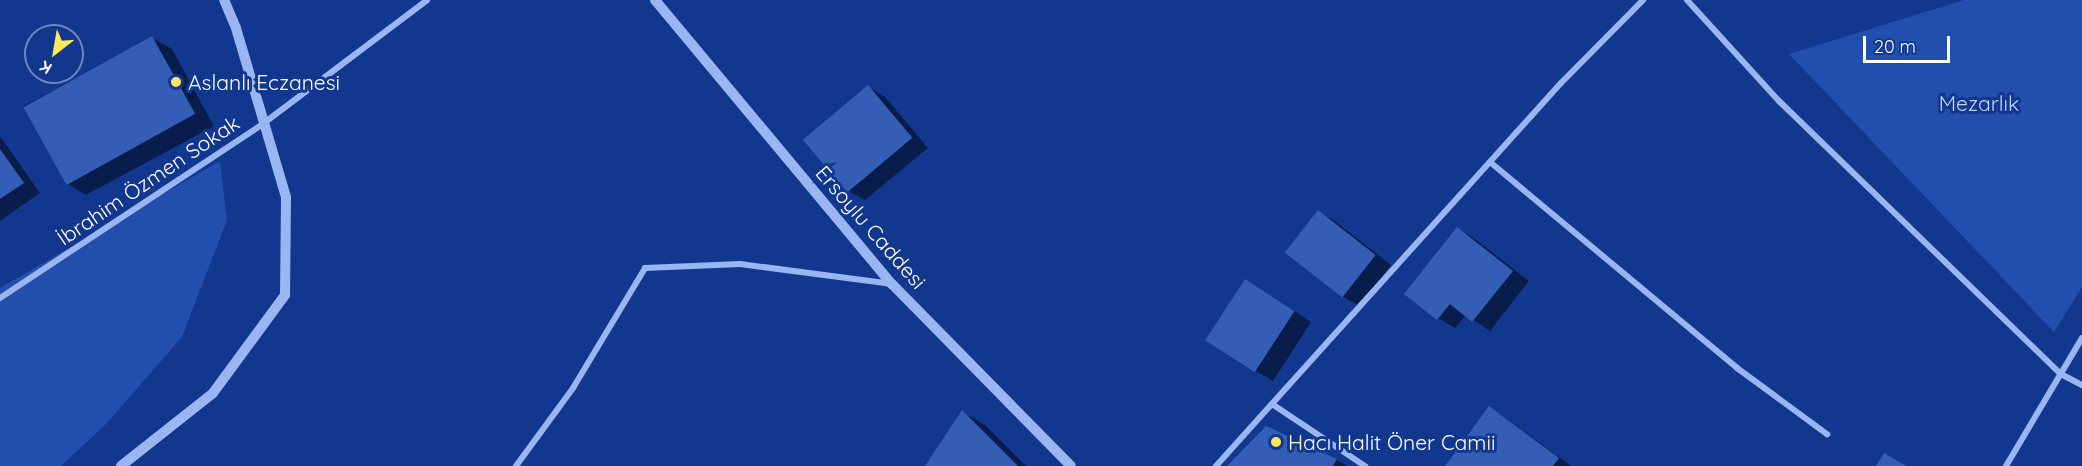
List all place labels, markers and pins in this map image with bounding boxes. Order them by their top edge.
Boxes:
place label: Aslanlı Eczanesi [188,69,340,95]
marker: Aslanlı Eczanesi [169,75,183,89]
place label: Hacı Halit Öner Camii [1288,429,1495,455]
marker: Hacı Halit Öner Camii [1269,435,1283,449]

